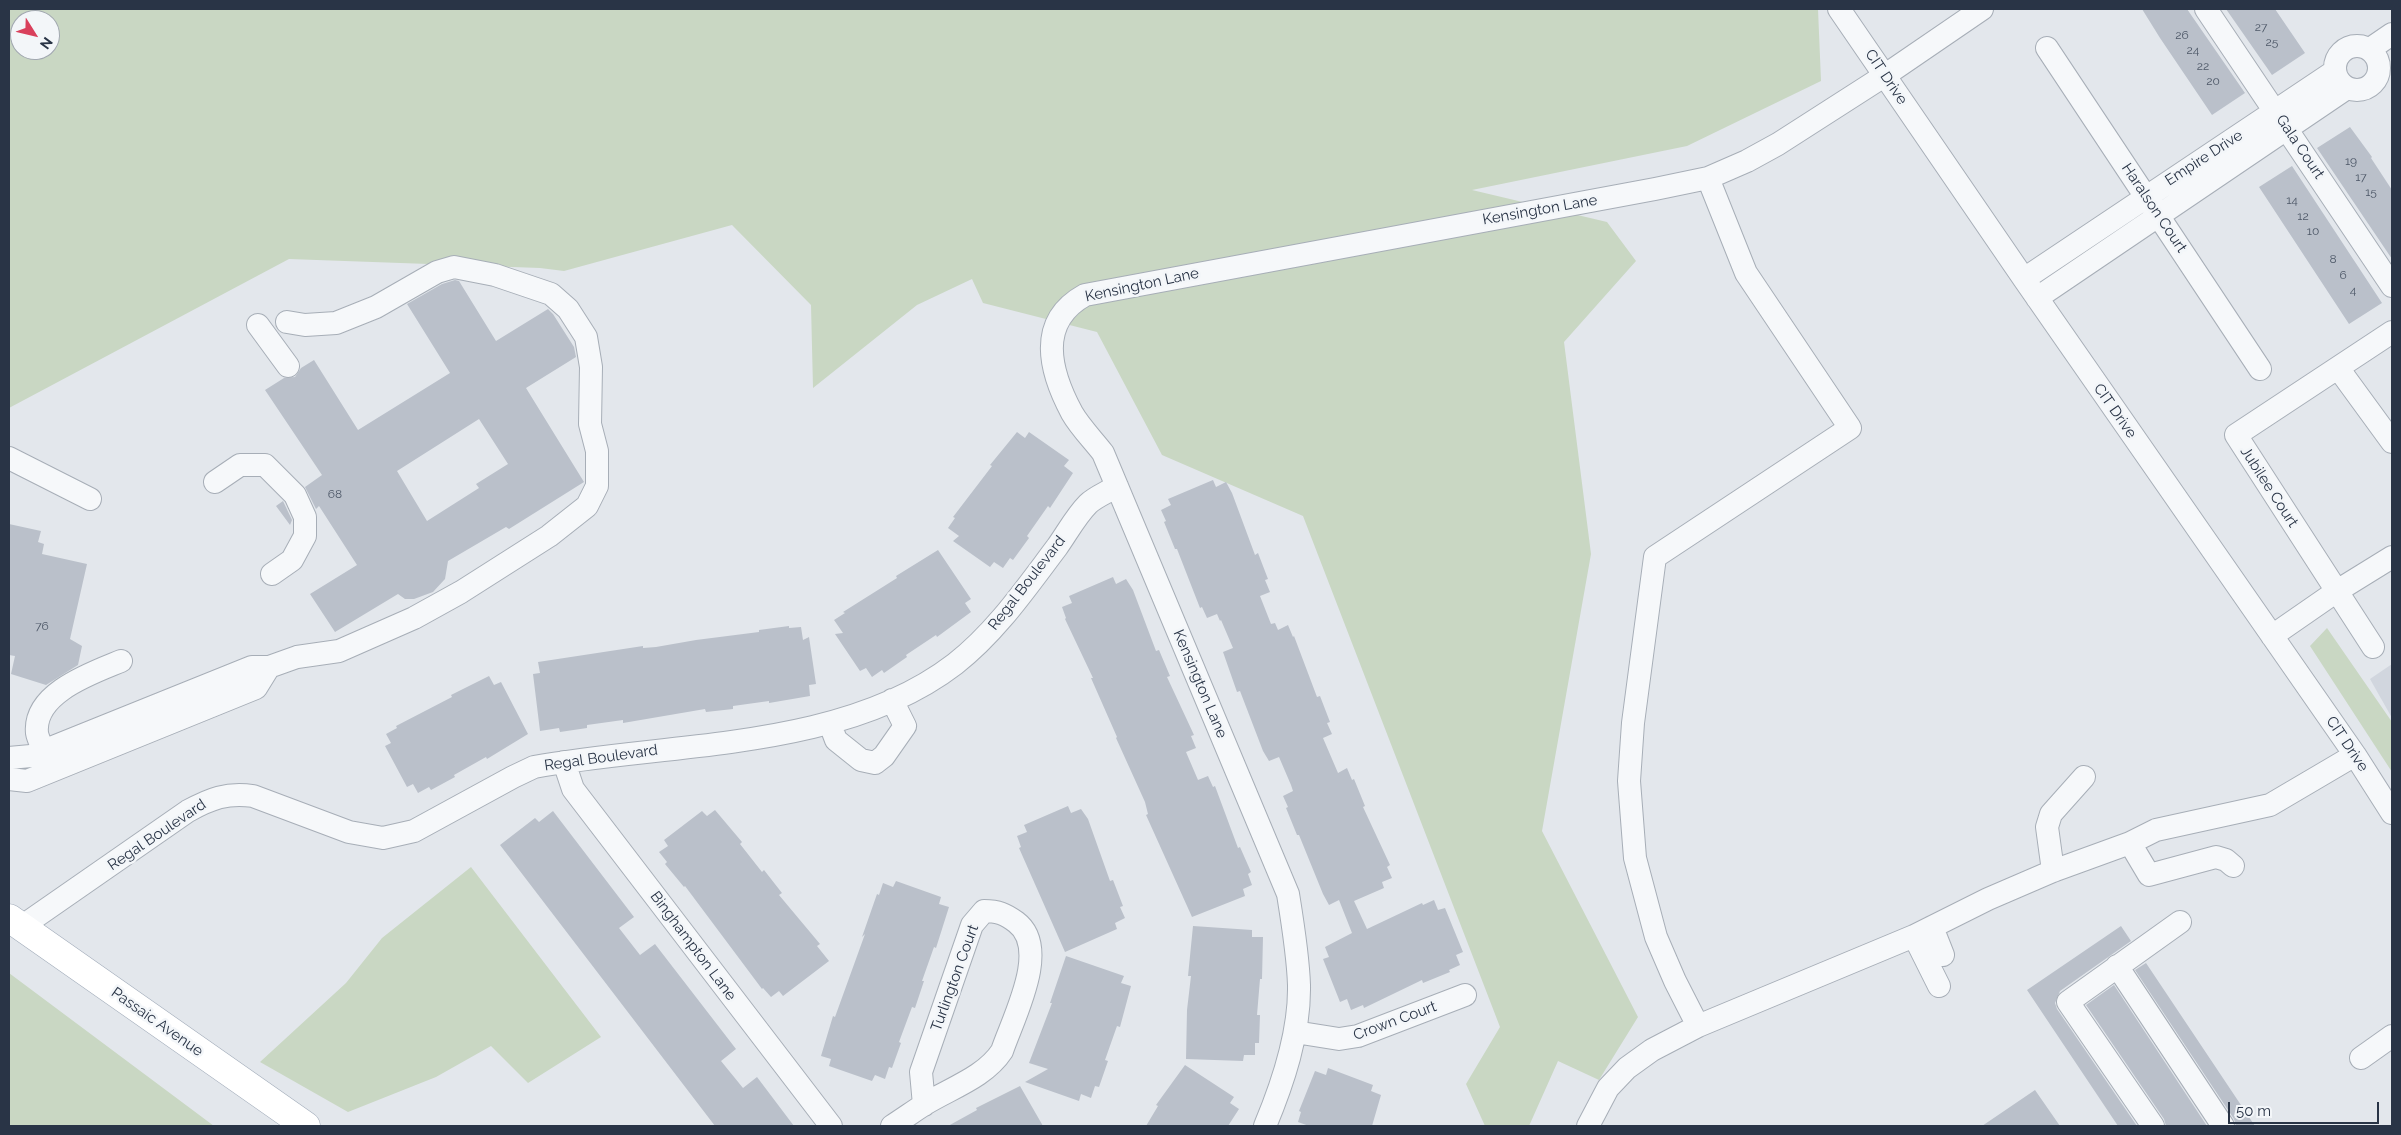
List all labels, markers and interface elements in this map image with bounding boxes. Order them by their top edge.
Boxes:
north arrow [10,10,60,60]
house number: 27 [2255,20,2267,34]
house number: 26 [2175,28,2189,42]
text: N [37,34,56,52]
house number: 25 [2266,35,2278,49]
house number: 24 [2187,43,2199,57]
street label: CIT Drive [1861,46,1911,108]
house number: 22 [2197,59,2209,73]
house number: 20 [2206,74,2220,88]
street label: Gala Court [2272,112,2328,182]
street label: Empire Drive [2162,126,2246,190]
house number: 19 [2345,154,2357,168]
street label: Haralson Court [2118,160,2190,256]
house number: 17 [2355,170,2367,184]
house number: 15 [2365,185,2377,199]
street label: Kensington Lane [1481,191,1599,229]
house number: 14 [2286,193,2298,207]
house number: 12 [2297,209,2309,223]
house number: 10 [2307,224,2319,238]
house number: 8 [2329,252,2337,266]
street label: Kensington Lane [1083,264,1201,306]
house number: 6 [2339,268,2347,282]
house number: 4 [2350,283,2356,297]
street label: CIT Drive [2090,380,2140,442]
street label: Jubilee Court [2236,443,2302,531]
house number: 68 [328,487,342,501]
street label: Regal Boulevard [985,532,1069,634]
house number: 76 [35,619,49,633]
street label: Kensington Lane [1169,627,1231,741]
street label: CIT Drive [2322,713,2372,775]
street label: Regal Boulevard [543,741,659,775]
street label: Regal Boulevard [104,796,210,874]
street label: Binghampton Lane [646,888,740,1004]
street label: Turlington Court [927,922,983,1034]
street label: Passaic Avenue [108,984,206,1060]
street label: Crown Court [1351,998,1439,1044]
scale bar [2231,1092,2382,1124]
text: 50 m [2236,1102,2271,1120]

